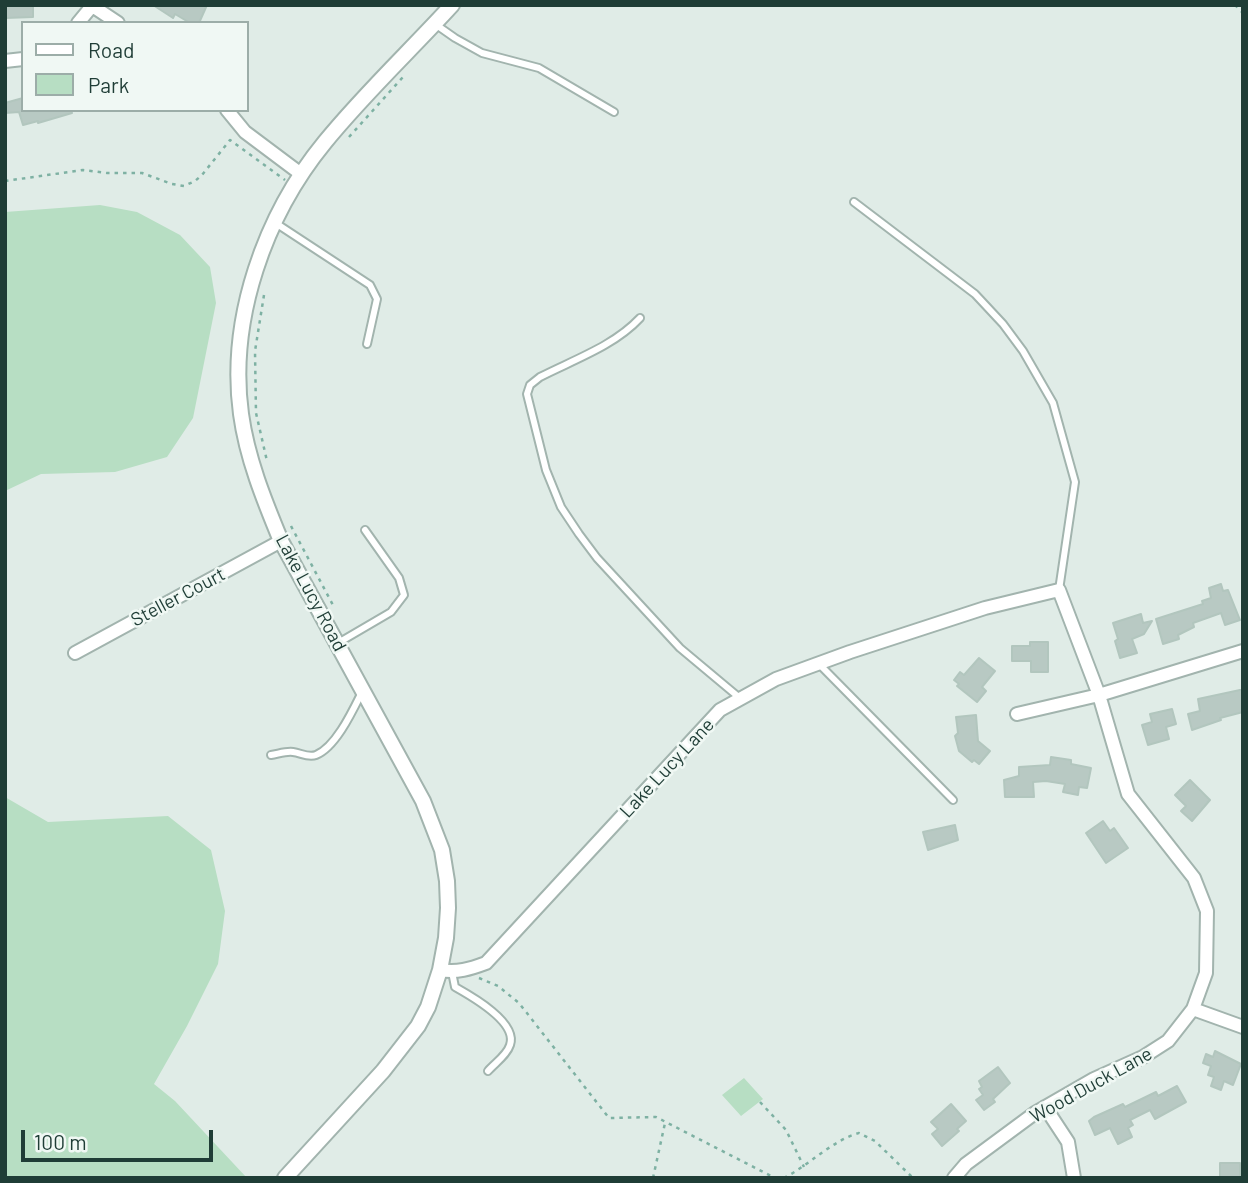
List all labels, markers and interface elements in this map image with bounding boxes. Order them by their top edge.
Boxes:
legend [21,21,248,112]
text: Road [88,37,134,62]
text: Park [88,72,129,97]
street label: Lake Lucy Road [271,531,351,655]
street label: Steller Court [127,563,229,631]
street label: Lake Lucy Lane [615,714,719,822]
street label: Wood Duck Lane [1026,1042,1156,1128]
scale bar [24,1116,217,1160]
text: 100 m [34,1129,87,1154]

